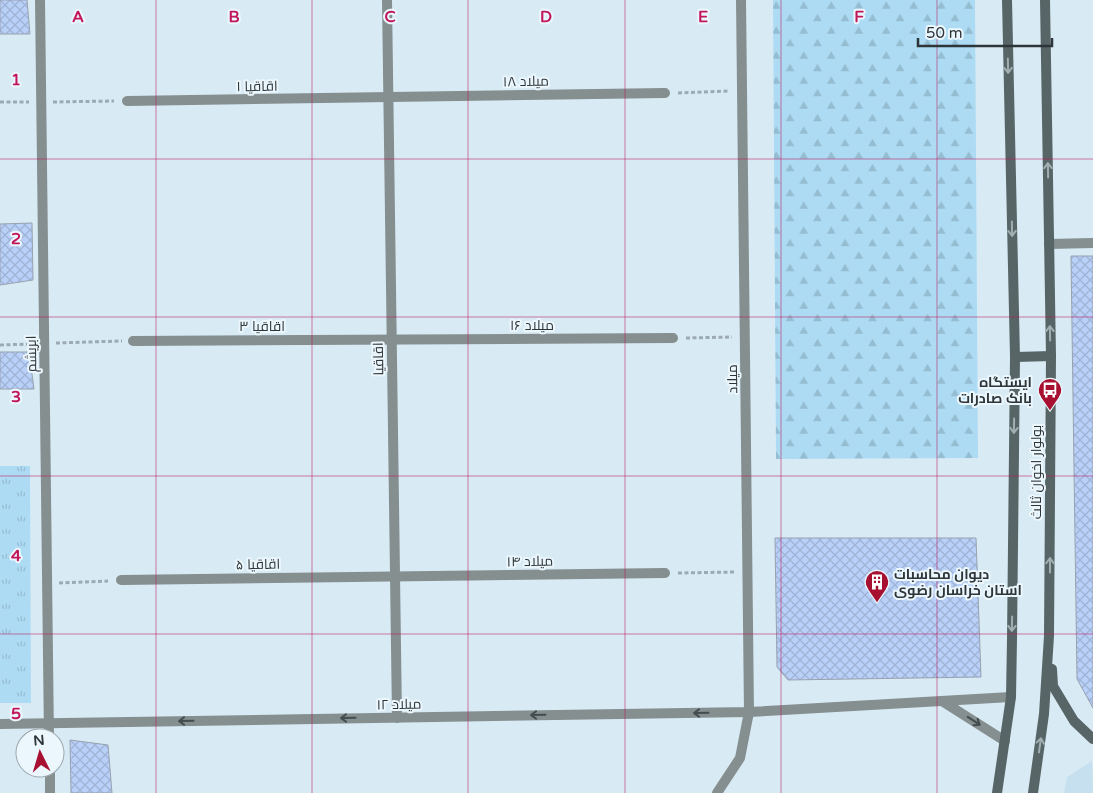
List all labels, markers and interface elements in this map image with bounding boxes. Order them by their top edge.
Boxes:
text: A [72,7,84,27]
text: B [228,7,240,27]
text: C [384,7,396,27]
text: D [540,7,552,27]
text: E [698,7,708,27]
text: F [854,7,864,27]
scale bar [918,15,1052,47]
text: 50 m [926,24,963,42]
one-way arrow [1004,58,1013,74]
text: 1 [11,70,21,90]
street label: میلاد ۱۸ [503,73,549,90]
street label: اقاقیا ۱ [236,78,278,95]
one-way arrow [1043,163,1053,179]
one-way arrow [1007,220,1017,236]
text: 2 [11,229,21,249]
street label: میلاد ۱۶ [510,317,554,334]
street label: اقاقیا ۳ [239,318,285,335]
one-way arrow [1045,325,1055,341]
street label: ابریشم [23,335,41,372]
street label: اقاقیا [370,342,387,376]
street label: میلاد [724,364,741,394]
place label: ایستگاه بانک صادرات [958,374,1032,407]
bus stop icon: ایستگاه بانک صادرات [1037,377,1063,411]
text: 3 [11,387,21,407]
one-way arrow [1009,418,1019,434]
street label: بولوار اخوان ثالث [1028,425,1045,519]
text: 4 [11,546,21,566]
street label: میلاد ۱۴ [507,553,553,570]
street label: اقاقیا ۵ [236,556,280,573]
one-way arrow [1045,557,1055,574]
place label: دیوان محاسبات استان خراسان رضوی [894,566,1022,599]
building icon: دیوان محاسبات استان خراسان رضوی [864,569,890,603]
one-way arrow [1007,615,1017,631]
street label: میلاد ۱۲ [377,696,421,713]
text: 5 [11,704,21,724]
one-way arrow [693,708,709,718]
one-way arrow [530,710,546,720]
one-way arrow [340,713,356,723]
one-way arrow [178,716,194,726]
one-way arrow [966,716,980,726]
north arrow [15,728,65,778]
text: N [33,732,45,750]
one-way arrow [1035,737,1045,753]

